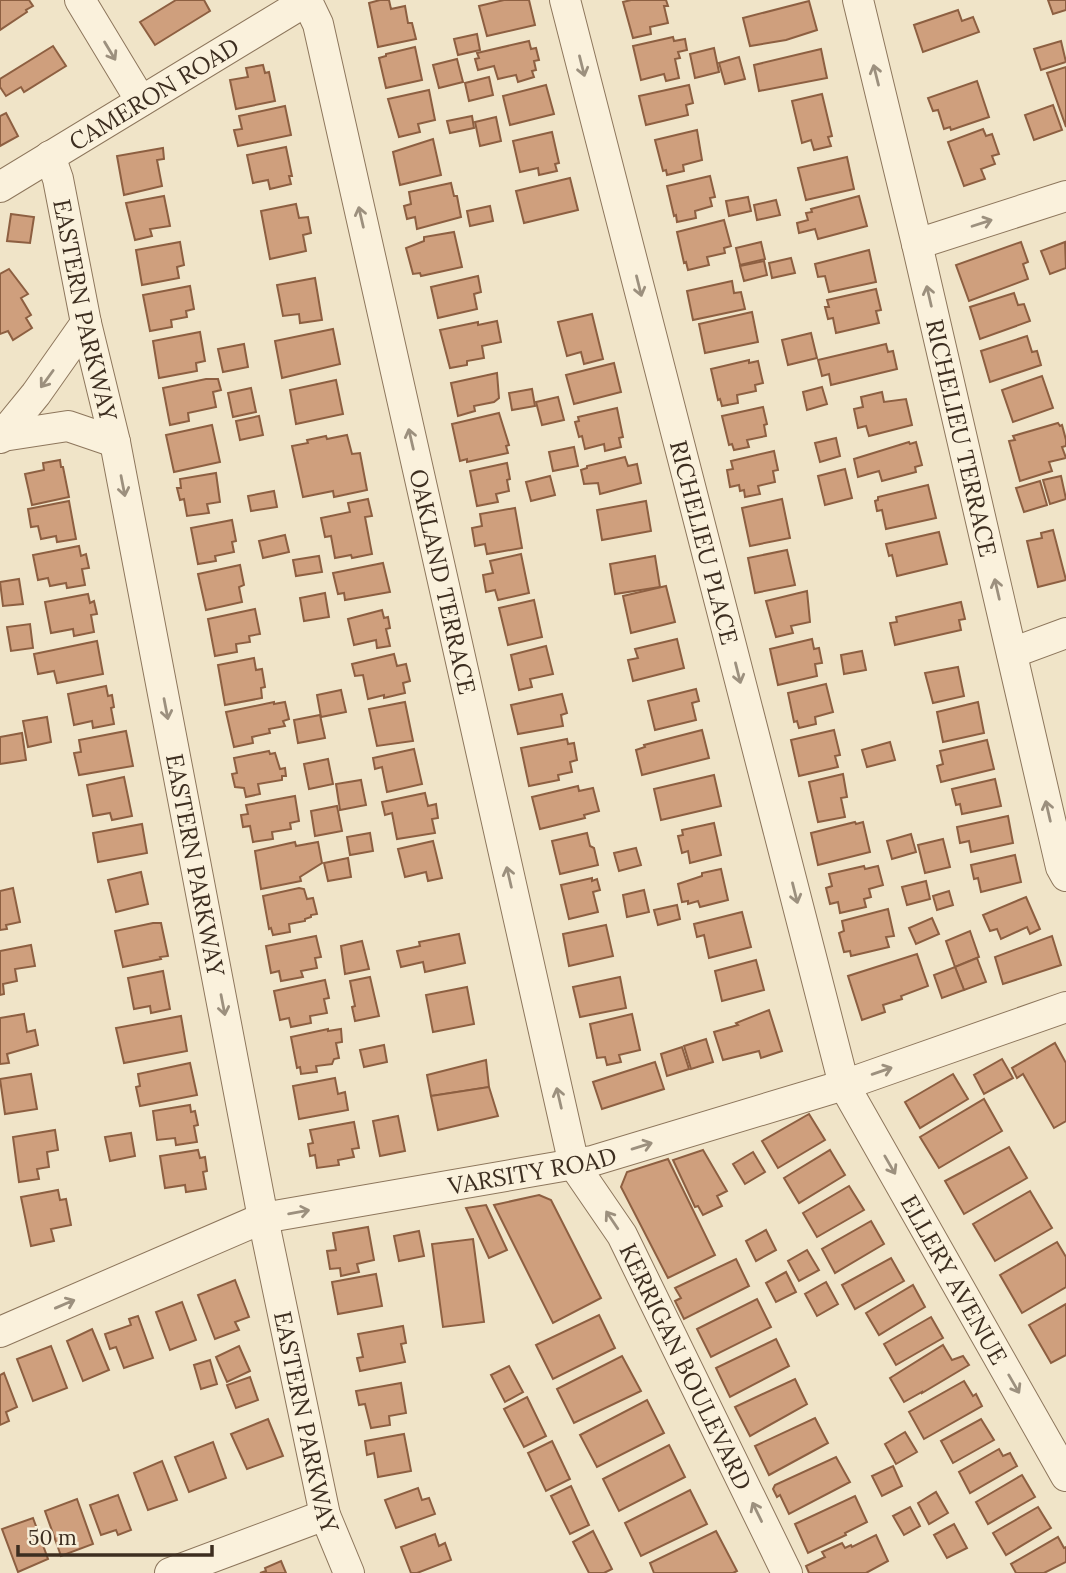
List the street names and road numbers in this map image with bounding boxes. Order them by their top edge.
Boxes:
street label: CAMERON ROAD [63,30,245,157]
street label: EASTERN PARKWAY [47,196,125,425]
street label: RICHELIEU TERRACE [919,316,1004,560]
street label: RICHELIEU PLACE [663,437,746,648]
street label: OAKLAND TERRACE [403,466,483,697]
street label: EASTERN PARKWAY [159,751,232,980]
street label: VARSITY ROAD [445,1139,620,1201]
street label: ELLERY AVENUE [894,1189,1015,1370]
street label: KERRIGAN BOULEVARD [613,1238,759,1495]
street label: EASTERN PARKWAY [267,1308,347,1538]

